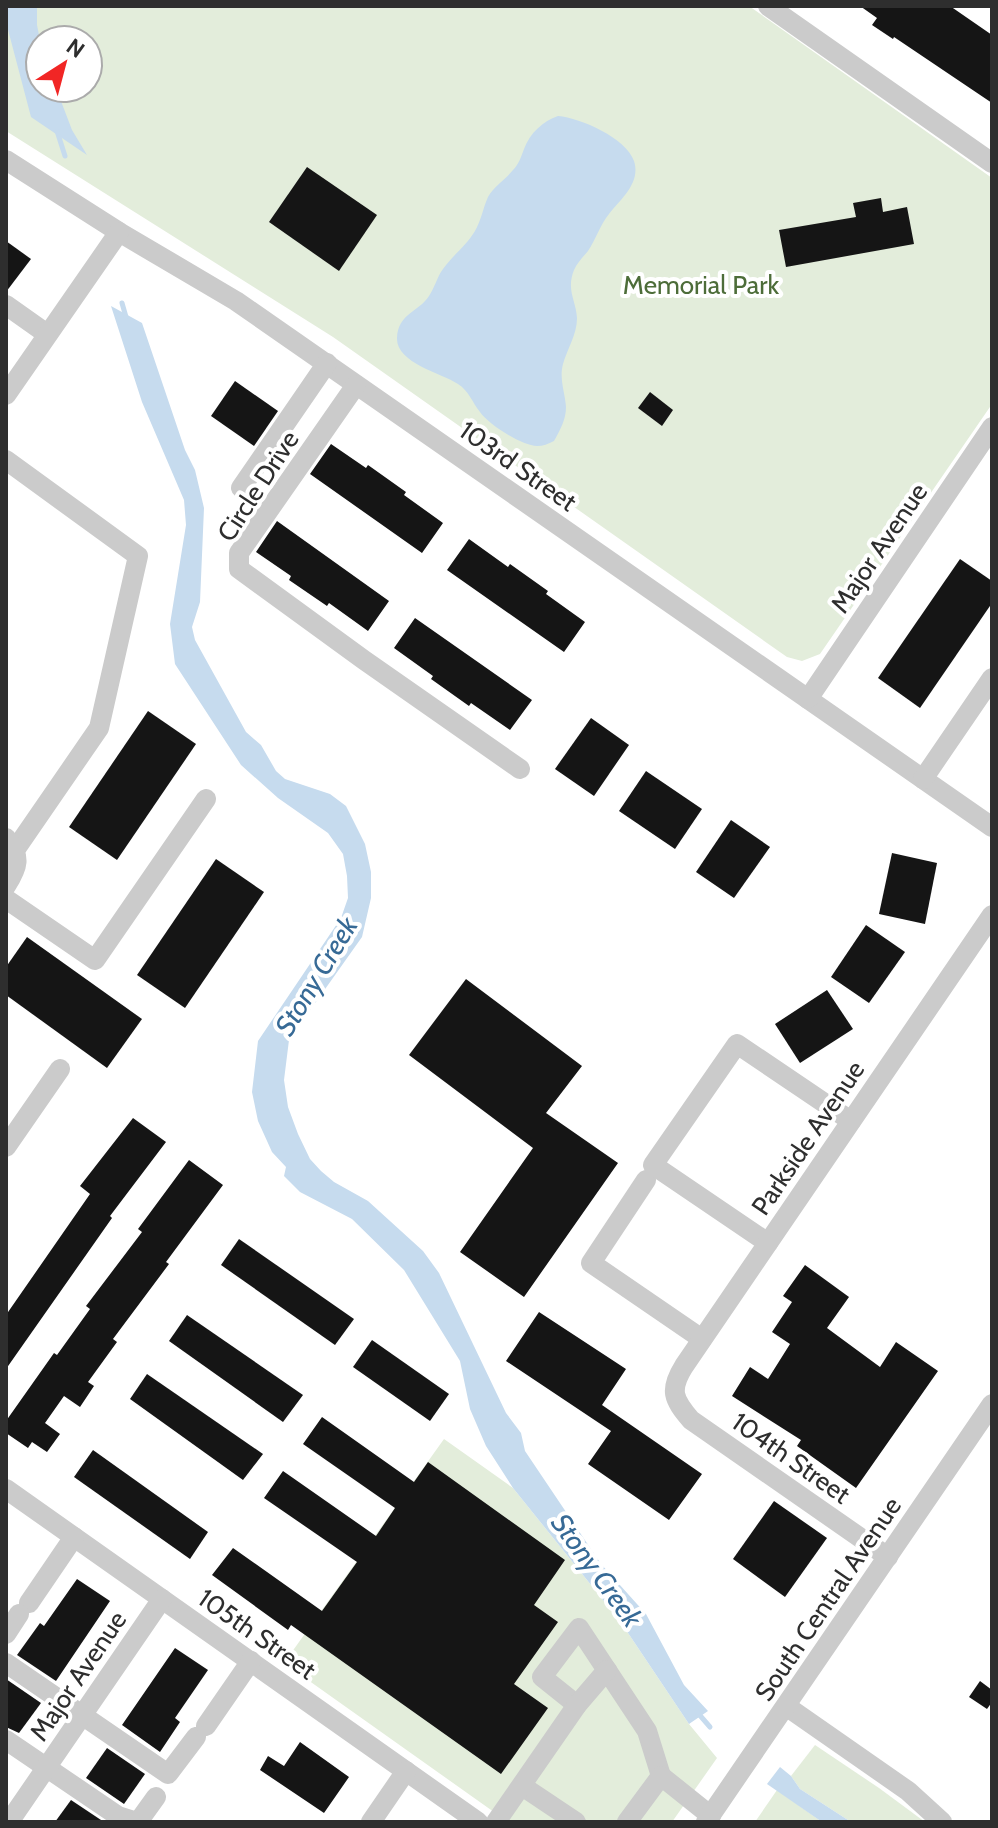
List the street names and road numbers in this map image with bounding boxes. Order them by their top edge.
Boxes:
street label: 103rd Street [453,414,583,518]
street label: Circle Drive [210,425,306,547]
street label: Major Avenue [824,477,934,619]
street label: Parkside Avenue [745,1055,871,1221]
street label: 104th Street [726,1406,857,1511]
street label: South Central Avenue [748,1491,908,1707]
street label: 105th Street [192,1582,322,1686]
street label: Major Avenue [23,1605,133,1747]

